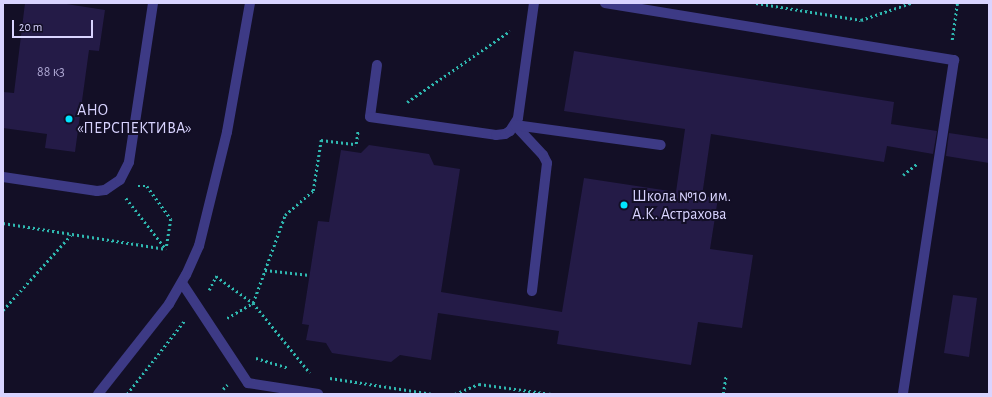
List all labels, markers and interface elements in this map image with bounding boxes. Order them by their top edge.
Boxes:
scale bar [14,12,95,38]
text: 20 m [19,21,42,33]
house number: 88 к3 [37,64,65,80]
place label: АНО «ПЕРСПЕКТИВА» [77,100,192,138]
marker: АНО «ПЕРСПЕКТИВА» [64,114,74,124]
place label: Школа №10 им. А.К. Астрахова [632,186,731,224]
marker: Школа №10 им. А.К. Астрахова [619,200,629,210]

